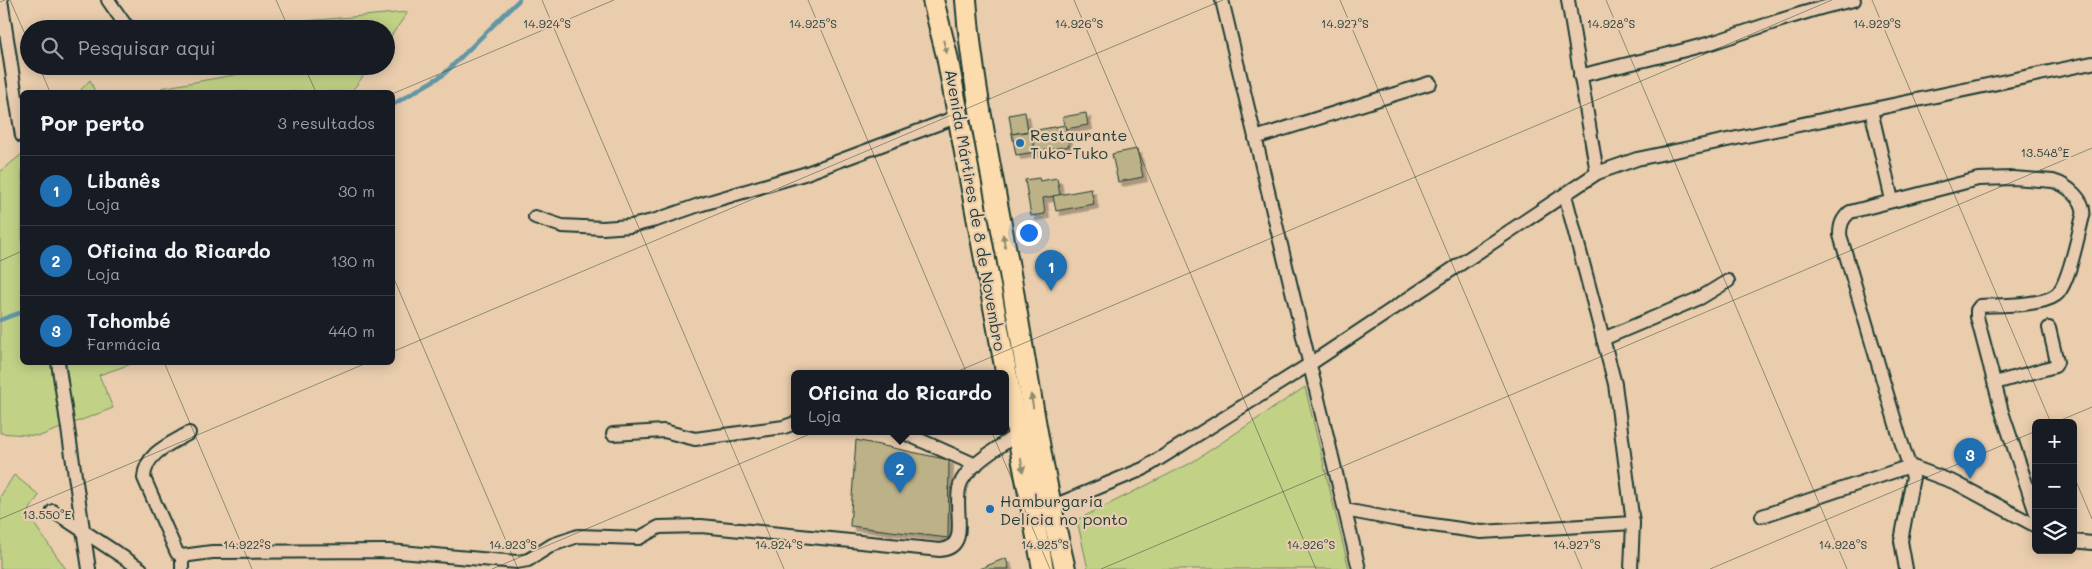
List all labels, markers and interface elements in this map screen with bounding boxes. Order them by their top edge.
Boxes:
text: 14.924°S [523,15,571,31]
text: 14.925°S [789,15,837,31]
text: 14.926°S [1055,15,1103,31]
text: 14.927°S [1321,15,1369,31]
text: 14.928°S [1587,15,1635,31]
text: 14.929°S [1853,15,1901,31]
search box [20,20,395,75]
icon: search [38,34,66,62]
text: Pesquisar aqui [78,35,216,60]
one-way arrow [941,40,949,55]
street label: Avenida Mártires de 8 de Novembro [941,68,1011,352]
text: Por perto [40,109,144,136]
text: 3 resultados [278,112,375,133]
place label: Restaurante Tuko-Tuko [1030,124,1128,163]
marker: Restaurante Tuko-Tuko [1014,137,1026,149]
text: 13.548°E [2021,144,2069,160]
text: Libanês [87,168,160,193]
text: 1 [52,180,60,201]
text: 30 m [338,180,375,201]
text: Loja [87,193,120,214]
your location [1016,220,1042,246]
one-way arrow [1000,233,1008,249]
text: Oficina do Ricardo [87,238,271,263]
text: 2 [52,250,60,271]
text: 130 m [331,250,375,271]
pin: 1 [1035,250,1067,291]
text: Loja [87,263,120,284]
text: Tchombé [87,308,171,333]
text: 3 [51,320,61,341]
text: 440 m [328,320,375,341]
text: Farmácia [87,333,161,354]
popup [791,370,1009,435]
text: Oficina do Ricardo [808,380,992,405]
one-way arrow [1028,393,1036,409]
text: Loja [808,405,841,426]
map controls [2032,419,2077,554]
button: + [2032,419,2077,464]
pin: 3 [1954,438,1986,479]
pin: 2 [884,452,916,493]
one-way arrow [1019,458,1027,474]
button: − [2032,464,2077,509]
place label: Hamburgaria Delícia no ponto [1000,490,1128,529]
marker: Hamburgaria Delícia no ponto [984,503,996,515]
text: 13.550°E [23,506,72,522]
button: layers [2032,509,2077,554]
text: 14.922°S [223,536,271,552]
text: 14.923°S [489,536,537,552]
text: 14.924°S [755,536,803,552]
text: 14.925°S [1021,536,1069,552]
text: 14.926°S [1287,536,1335,552]
text: 14.927°S [1553,536,1601,552]
text: 14.928°S [1819,536,1867,552]

